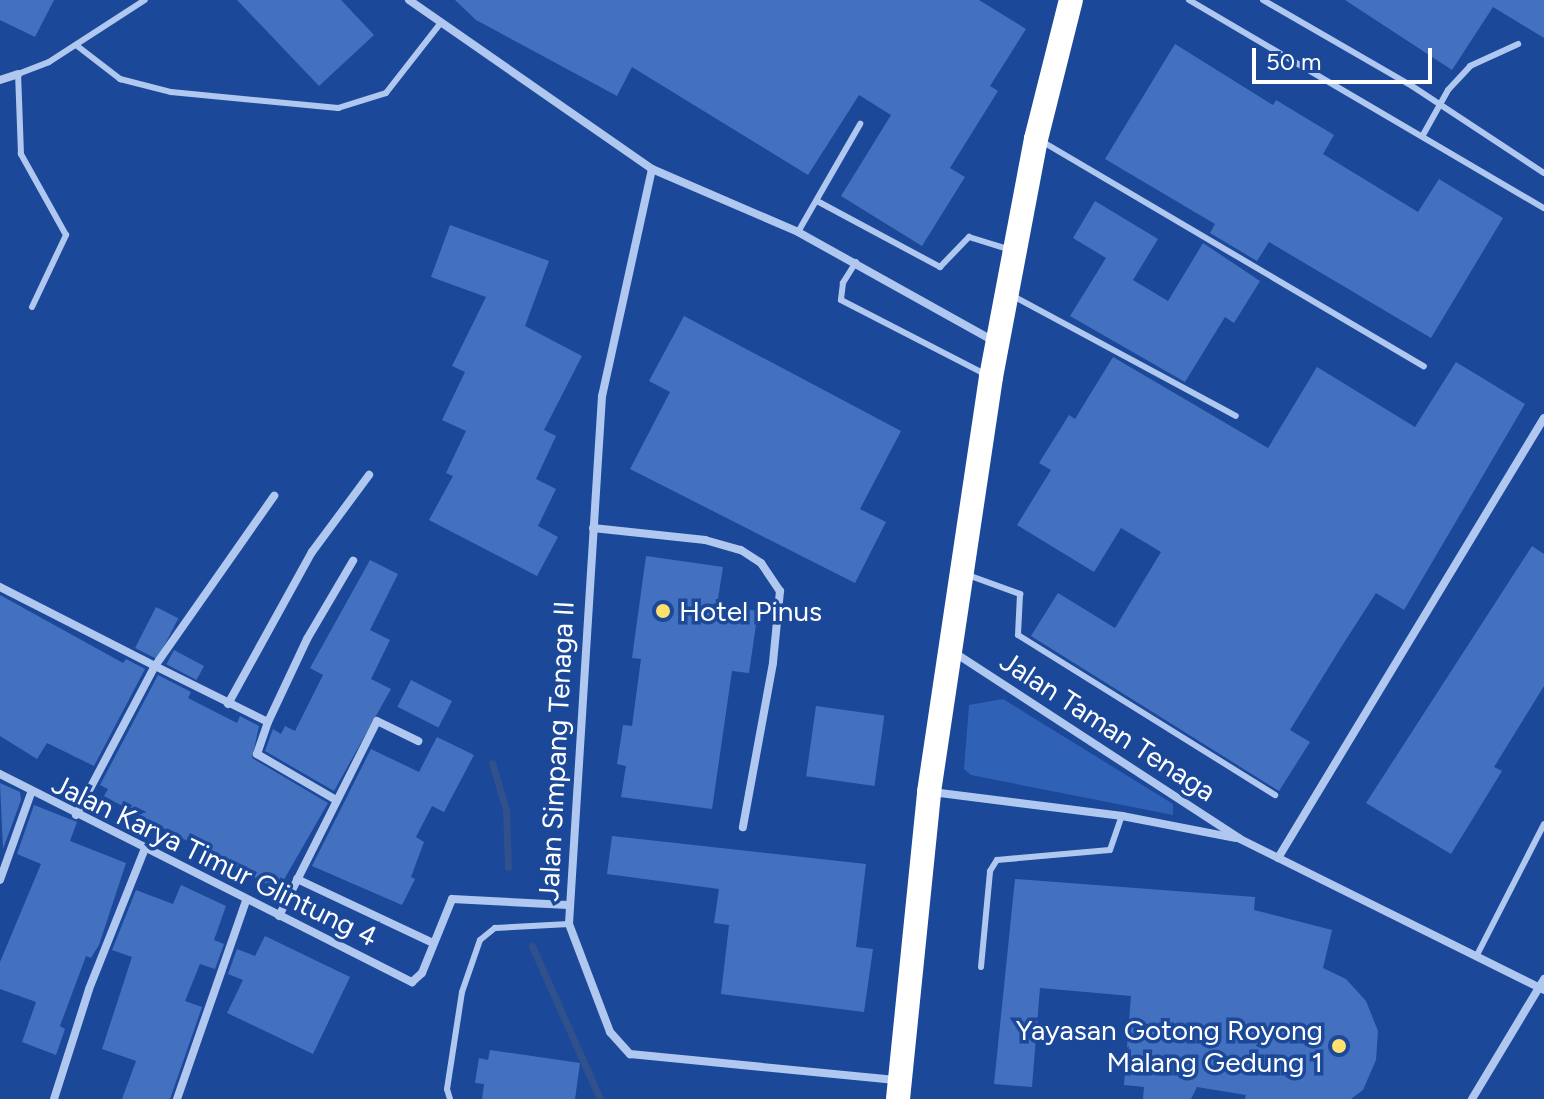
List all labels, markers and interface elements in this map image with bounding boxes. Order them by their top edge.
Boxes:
scale bar [1256,32,1436,82]
text: 50 m [1266,47,1322,76]
place label: Hotel Pinus [679,594,822,628]
street label: Jalan Simpang Tenaga II [531,600,581,902]
marker: Hotel Pinus [654,602,672,620]
street label: Jalan Taman Tenaga [994,644,1222,808]
street label: Jalan Karya Timur Glintung 4 [47,766,383,954]
place label: Yayasan Gotong Royong Malang Gedung 1 [1016,1013,1323,1079]
marker: Yayasan Gotong Royong Malang Gedung 1 [1330,1037,1348,1055]

